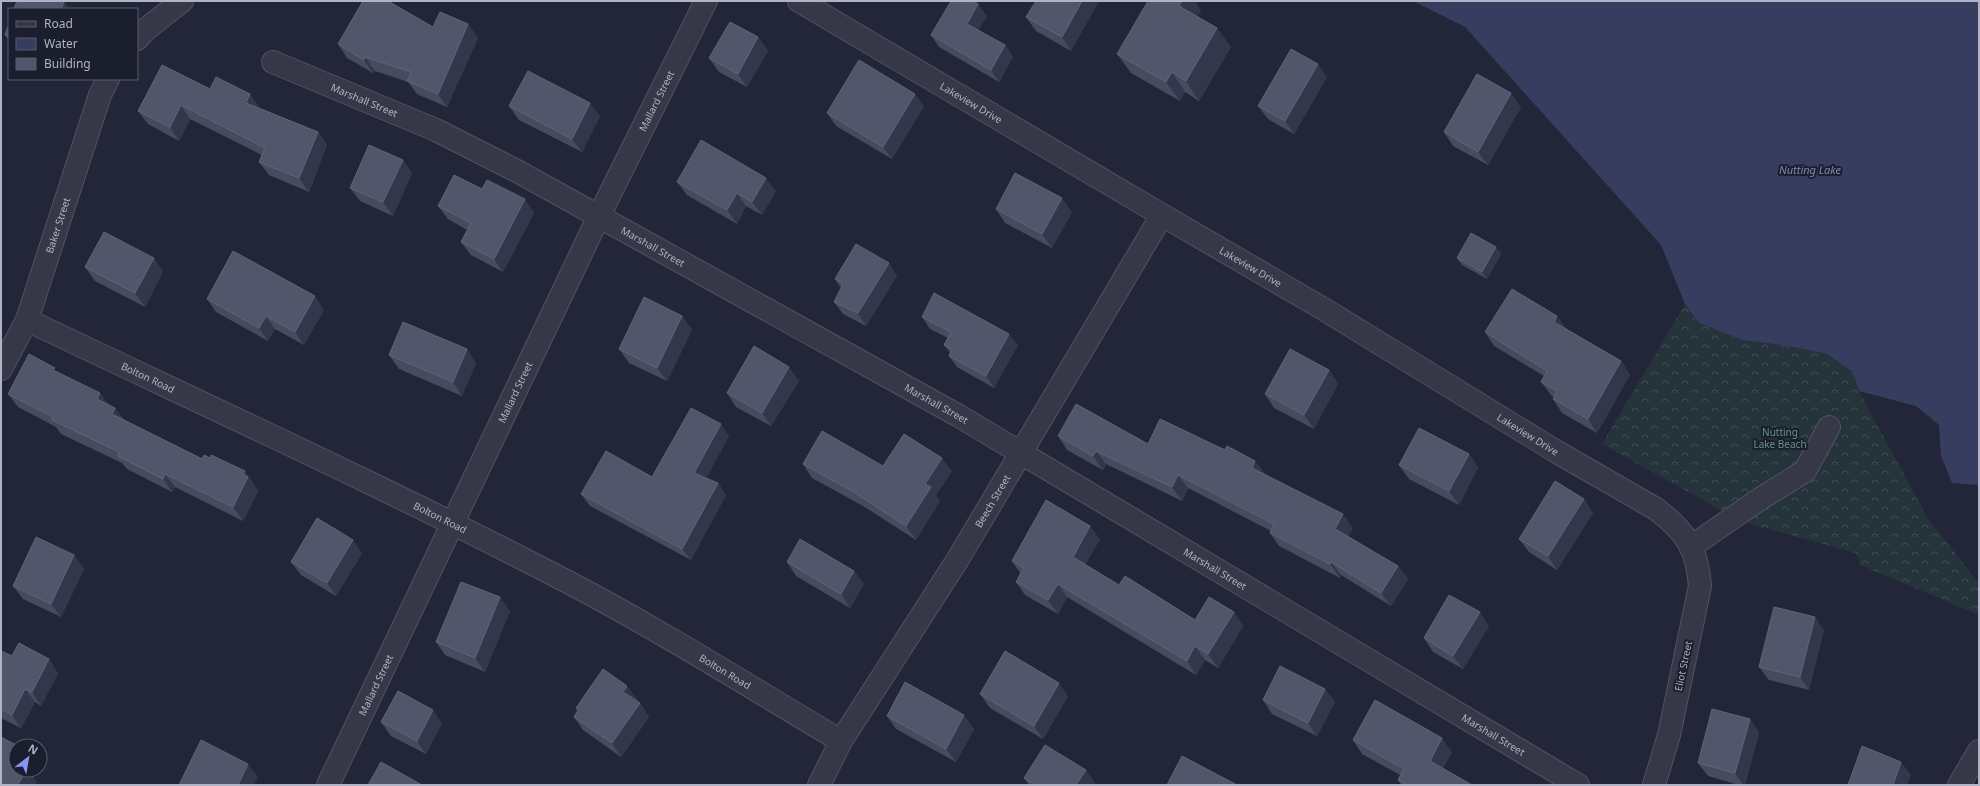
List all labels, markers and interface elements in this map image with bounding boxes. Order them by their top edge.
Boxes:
legend [8,8,138,80]
text: Road [44,15,73,32]
text: Water [44,35,78,52]
text: Building [44,55,91,72]
street label: Mallard Street [635,68,678,133]
street label: Lakeview Drive [938,79,1005,127]
street label: Marshall Street [329,80,400,120]
water label: Nutting Lake [1779,162,1842,177]
street label: Baker Street [42,195,73,255]
street label: Marshall Street [619,223,688,270]
street label: Lakeview Drive [1217,243,1285,290]
street label: Bolton Road [119,359,177,396]
street label: Mallard Street [494,359,536,425]
street label: Marshall Street [902,380,971,427]
street label: Lakeview Drive [1494,410,1562,459]
park label: Nutting Lake Beach [1753,425,1807,451]
street label: Beech Street [971,472,1014,530]
street label: Bolton Road [411,498,469,536]
street label: Marshall Street [1181,544,1250,593]
street label: Eliot Street [1671,639,1695,692]
street label: Bolton Road [697,651,754,692]
street label: Mallard Street [355,652,396,718]
street label: Marshall Street [1459,710,1528,759]
north arrow [8,738,48,778]
text: N [26,740,41,758]

